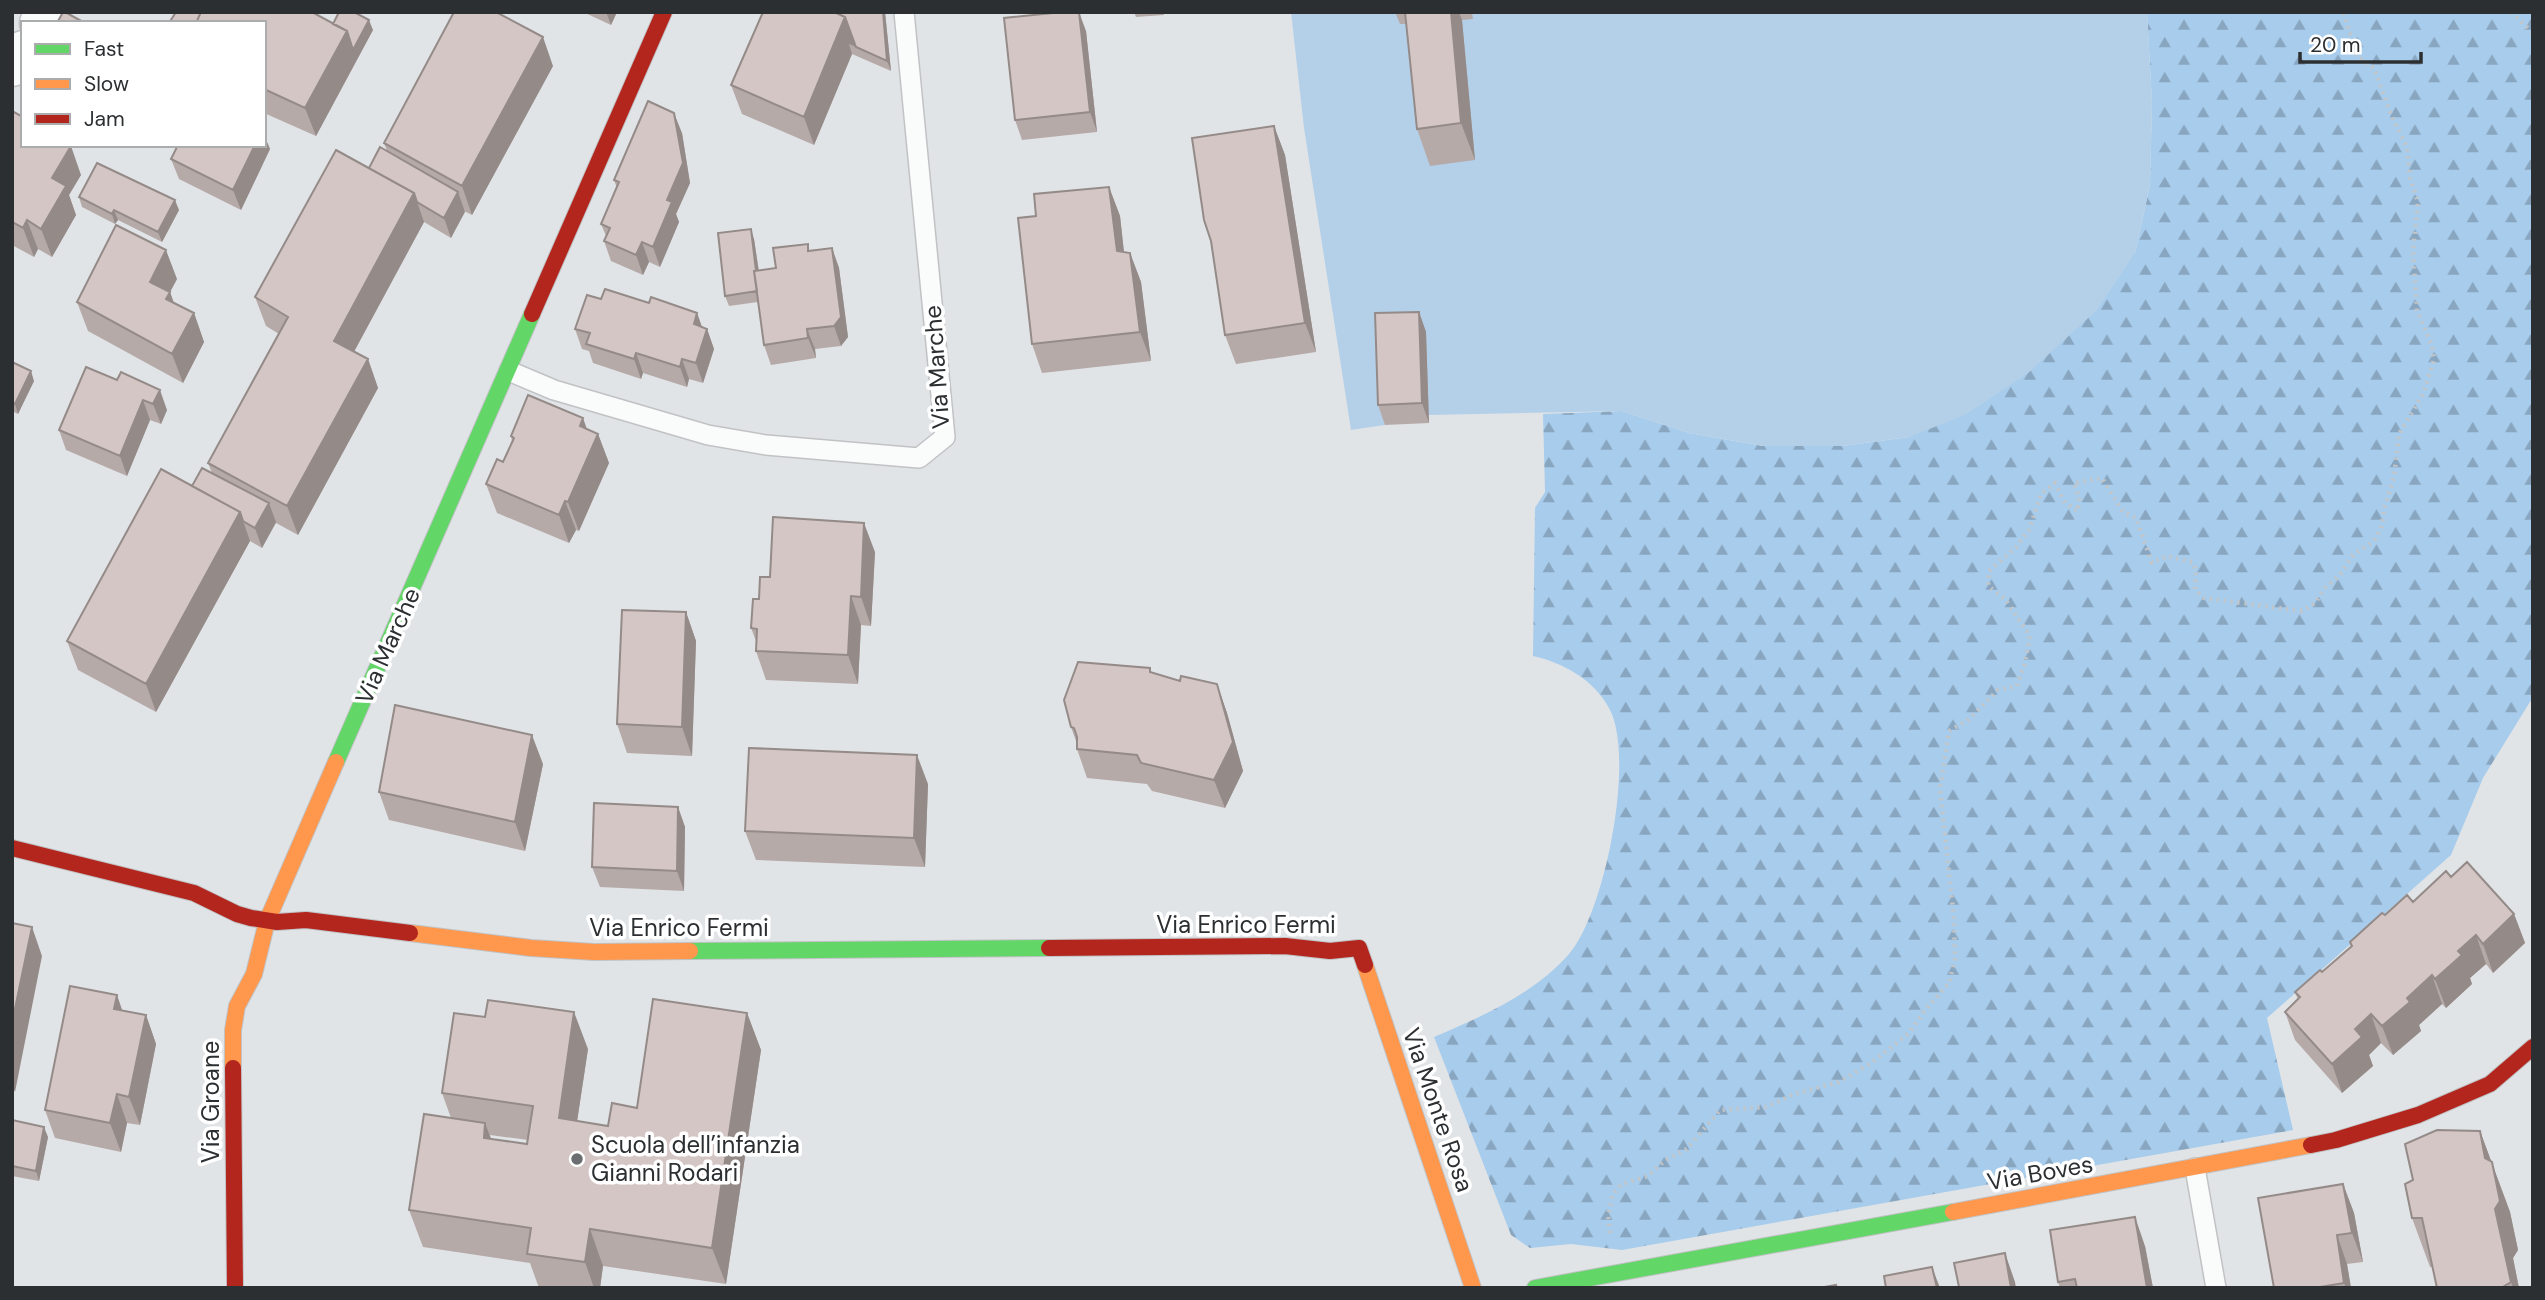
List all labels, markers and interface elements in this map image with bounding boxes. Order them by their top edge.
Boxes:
legend [21,21,266,147]
scale bar [2300,21,2421,65]
text: 20 m [2310,31,2361,59]
text: Fast [84,35,124,63]
text: Slow [84,70,129,98]
text: Jam [84,105,125,133]
street label: Via Marche [917,304,956,430]
street label: Via Marche [348,583,427,709]
street label: Via Enrico Fermi [1156,909,1336,940]
street label: Via Enrico Fermi [589,912,769,943]
street label: Via Monte Rosa [1396,1024,1481,1196]
street label: Via Groane [195,1041,226,1163]
place label: Scuola dell’infanzia Gianni Rodari [591,1129,800,1188]
street label: Via Boves [1984,1148,2095,1197]
marker: Scuola dell’infanzia Gianni Rodari [569,1151,585,1167]

